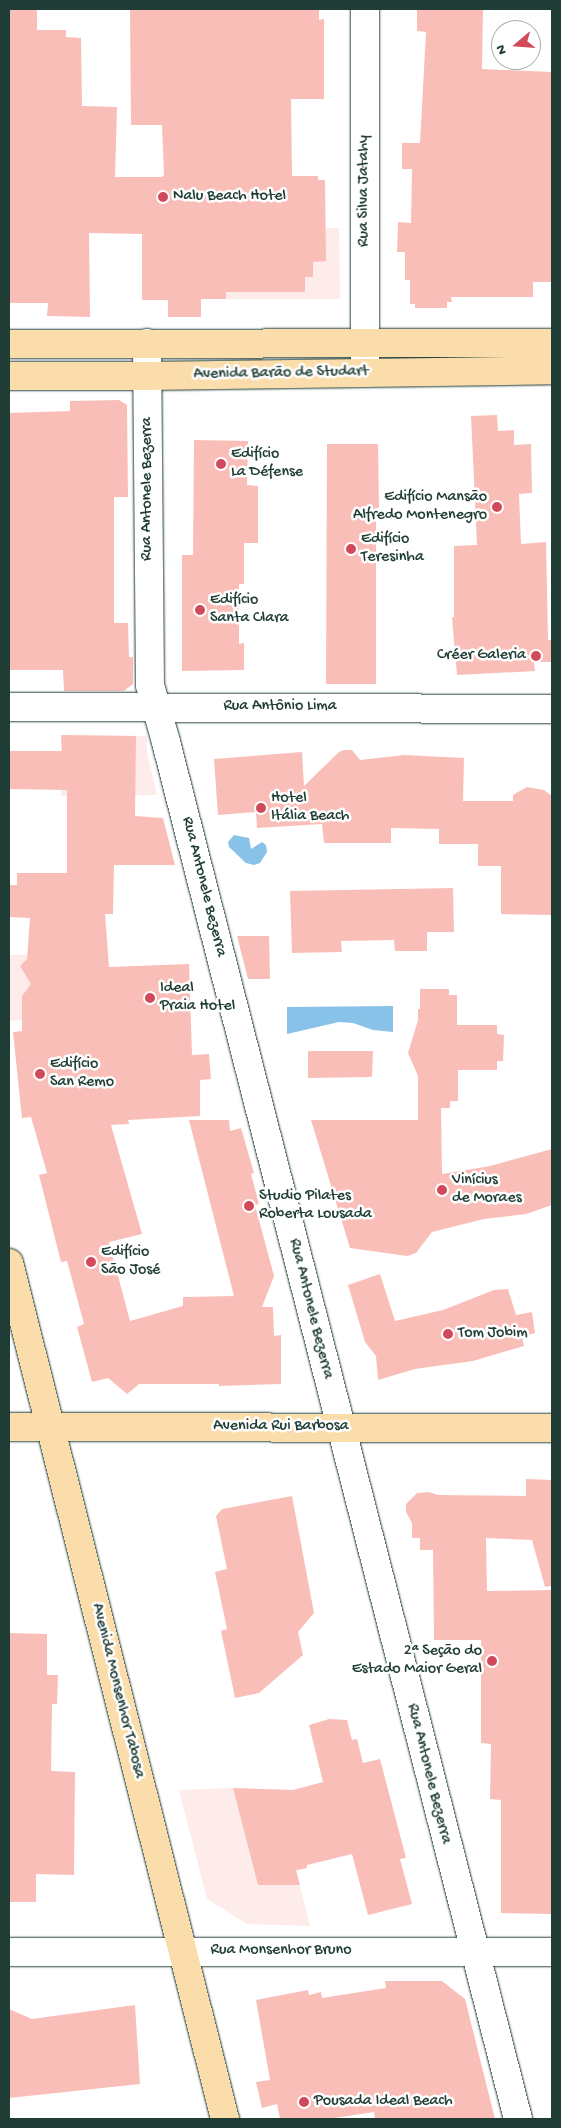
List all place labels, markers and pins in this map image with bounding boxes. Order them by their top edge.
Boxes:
place label: Nalu Beach Hotel [173,187,286,207]
marker: Nalu Beach Hotel [157,191,169,203]
place label: Edifício La Défense [231,445,303,483]
marker: Edifício La Défense [215,458,227,470]
place label: Edifício Mansão Alfredo Montenegro [353,488,487,526]
marker: Edifício Mansão Alfredo Montenegro [491,501,503,513]
place label: Edifício Teresinha [361,530,424,568]
marker: Edifício Teresinha [345,543,357,555]
place label: Edifício Santa Clara [210,591,289,629]
marker: Edifício Santa Clara [194,604,206,616]
place label: Créer Galeria [437,646,526,666]
marker: Créer Galeria [530,650,542,662]
place label: Hotel Itália Beach [271,789,349,827]
marker: Hotel Itália Beach [255,802,267,814]
place label: Ideal Praia Hotel [160,979,235,1017]
marker: Ideal Praia Hotel [144,992,156,1004]
place label: Edifício San Remo [50,1055,114,1093]
marker: Edifício San Remo [34,1068,46,1080]
place label: Vinícius de Moraes [452,1171,522,1209]
marker: Vinícius de Moraes [436,1184,448,1196]
place label: Studio Pilates Roberta Lousada [259,1187,372,1225]
marker: Studio Pilates Roberta Lousada [243,1200,255,1212]
place label: Edifício São José [101,1243,160,1281]
marker: Edifício São José [85,1256,97,1268]
place label: Tom Jobim [458,1324,528,1344]
marker: Tom Jobim [442,1328,454,1340]
place label: 2ª Seção do Estado Maior Geral [352,1642,482,1680]
marker: 2ª Seção do Estado Maior Geral [486,1655,498,1667]
place label: Pousada Ideal Beach [314,2092,452,2112]
marker: Pousada Ideal Beach [298,2096,310,2108]

